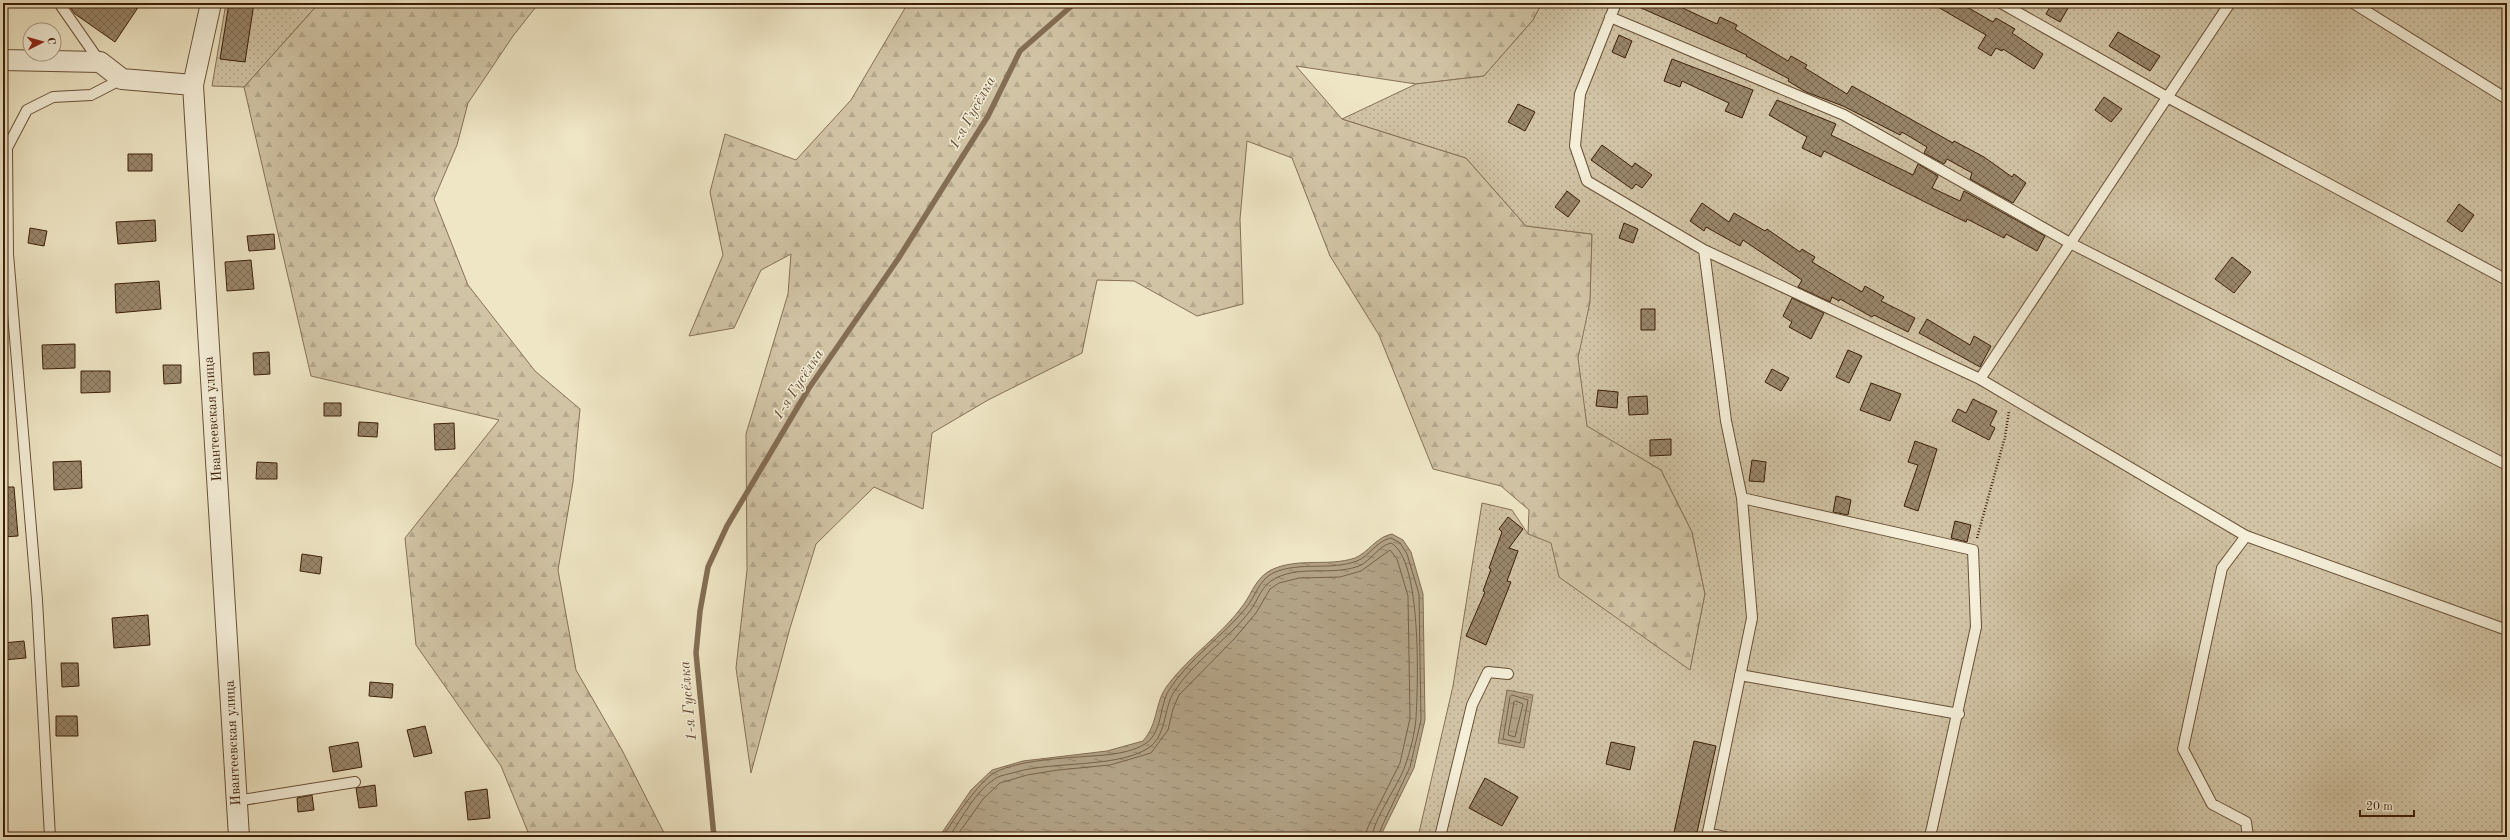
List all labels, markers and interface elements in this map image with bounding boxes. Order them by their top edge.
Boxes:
north arrow [22,22,62,62]
text: С [45,37,56,45]
water label: 1-я Гусёлка [947,74,999,152]
water label: 1-я Гусёлка [771,347,827,423]
street label: Ивантеевская улица [202,356,224,482]
water label: 1-я Гусёлка [678,660,700,742]
street label: Ивантеевская улица [223,680,243,806]
scale bar [2360,792,2414,818]
text: 20 m [2366,801,2393,813]

